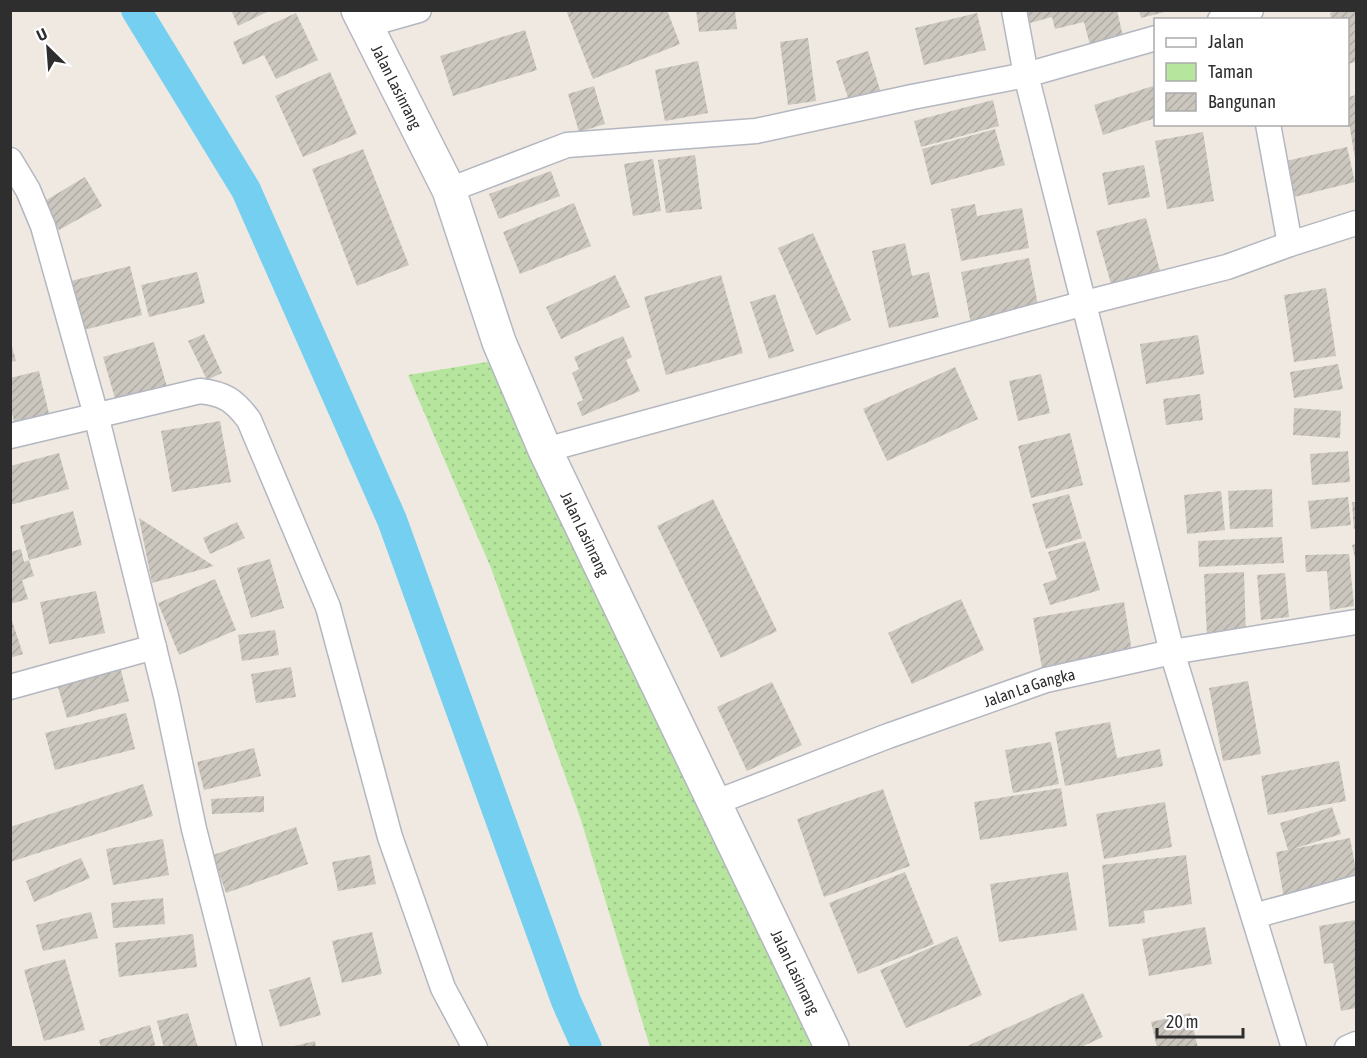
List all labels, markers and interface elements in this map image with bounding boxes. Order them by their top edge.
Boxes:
north arrow [18,18,78,78]
legend [1154,18,1349,126]
text: U [34,24,50,45]
text: Jalan [1208,31,1244,52]
street label: Jalan Lasinrang [368,42,426,132]
text: Taman [1208,61,1253,82]
text: Bangunan [1208,91,1276,112]
street label: Jalan Lasinrang [557,489,613,579]
street label: Jalan La Gangka [981,665,1077,710]
street label: Jalan Lasinrang [768,927,823,1018]
scale bar [1157,1001,1242,1039]
text: 20 m [1166,1011,1198,1032]

